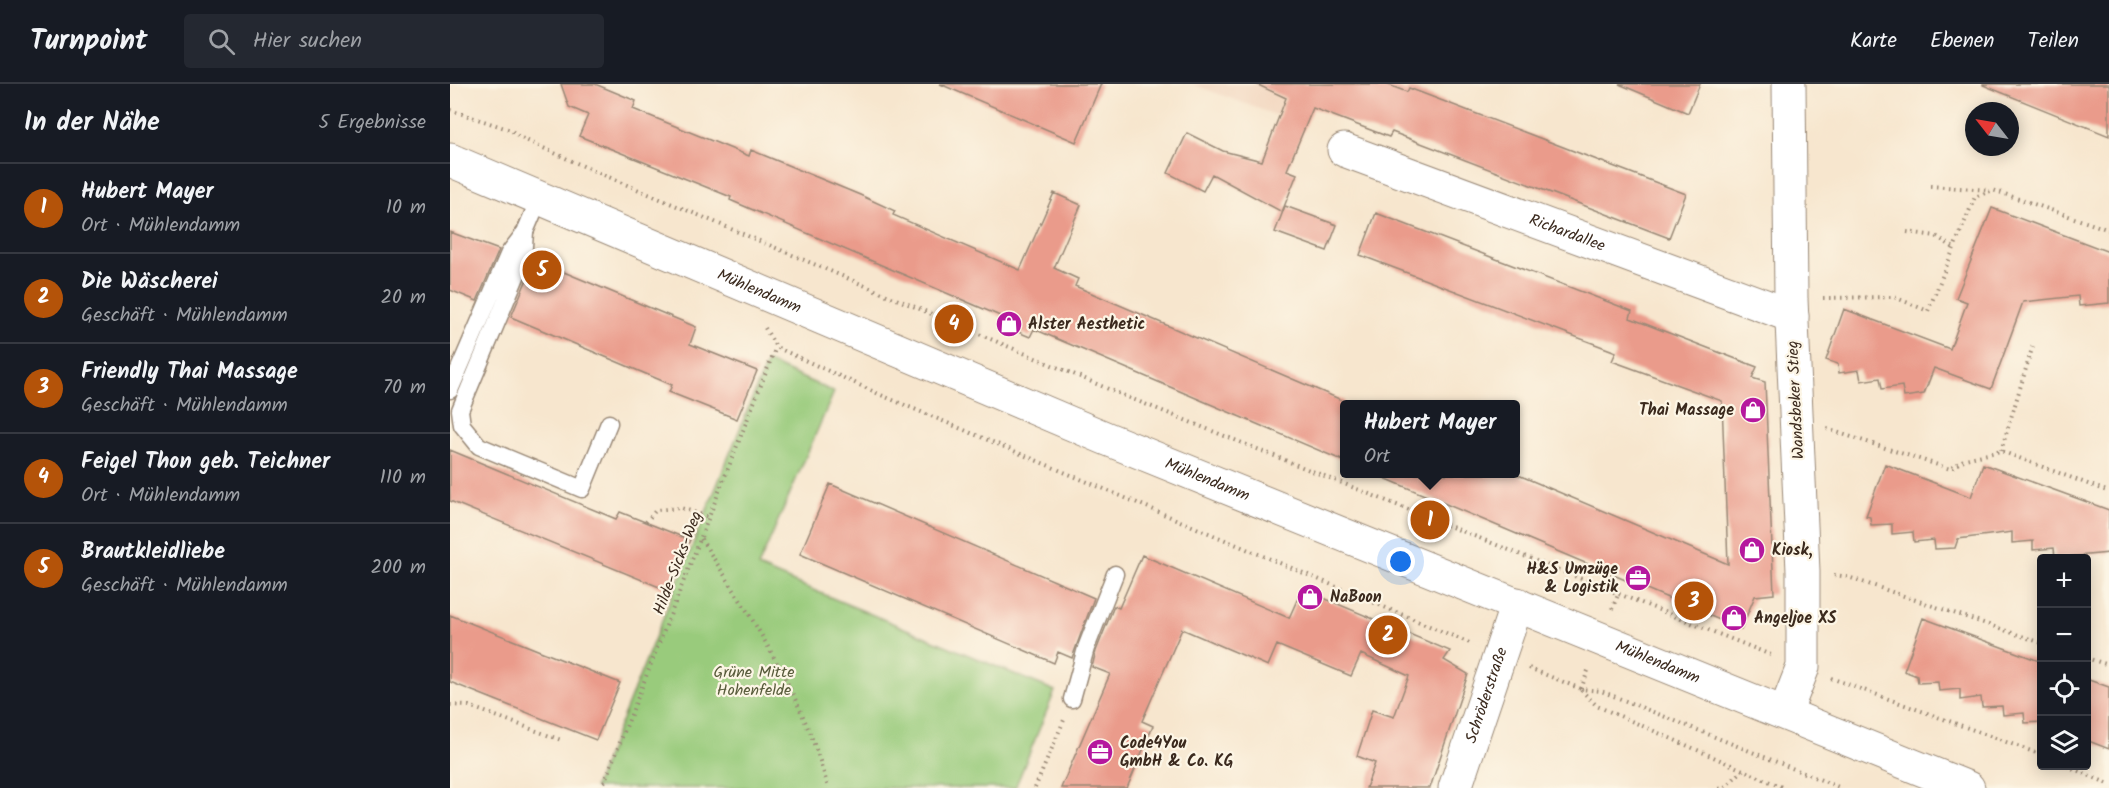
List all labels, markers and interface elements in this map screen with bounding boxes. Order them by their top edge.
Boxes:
search box [184,14,604,68]
text: Turnpoint [30,19,148,64]
text: Hier suchen [253,24,362,59]
icon: search [205,25,238,58]
text: Karte [1850,25,1897,58]
text: Ebenen [1930,25,1995,58]
text: Teilen [2028,25,2079,58]
text: In der Nähe [24,102,160,144]
north arrow [1965,102,2019,156]
text: 5 Ergebnisse [318,107,426,139]
text: Hubert Mayer [81,175,214,210]
text: 1 [40,192,47,224]
text: 10 m [386,192,426,224]
street label: Richardallee [1526,207,1609,258]
text: Ort · Mühlendamm [81,210,240,242]
pin: 5 [522,248,562,292]
street label: Mühlendamm [713,262,806,320]
text: Die Wäscherei [81,265,218,300]
text: 2 [38,282,49,314]
text: 20 m [380,282,426,314]
text: Geschäft · Mühlendamm [81,300,288,332]
pin: 4 [934,302,974,346]
shop icon: Alster Aesthetic [994,309,1024,339]
place label: Alster Aesthetic [1028,312,1145,337]
street label: Wandsbeker Stieg [1780,340,1812,460]
text: Friendly Thai Massage [81,355,298,390]
text: 3 [38,372,49,404]
text: 70 m [383,372,426,404]
text: Geschäft · Mühlendamm [81,390,288,422]
shop icon: Thai Massage [1738,395,1768,425]
place label: Thai Massage [1639,398,1734,423]
popup [1340,400,1520,478]
text: Hubert Mayer [1364,406,1496,441]
text: Ort [1364,441,1390,473]
text: Feigel Thon geb. Teichner [81,445,330,480]
street label: Mühlendamm [1161,451,1254,508]
text: 4 [38,462,49,494]
text: 110 m [380,462,426,494]
text: Ort · Mühlendamm [81,480,240,512]
pin: 1 [1410,498,1450,542]
street label: Hilde-Sicks-Weg [647,507,709,619]
text: Brautkleidliebe [81,535,225,570]
shop icon: Kiosk, [1737,535,1767,565]
place label: Kiosk, [1772,538,1813,563]
your location [1386,547,1415,576]
text: 5 [38,552,49,584]
text: 200 m [370,552,426,584]
map controls [2037,554,2091,770]
button: + [2037,554,2091,608]
place label: H&S Umzüge & Logistik [1527,557,1619,600]
office icon: H&S Umzüge & Logistik [1623,563,1653,593]
text: Geschäft · Mühlendamm [81,570,288,602]
pin: 3 [1674,578,1714,624]
shop icon: NaBoon [1295,582,1325,612]
place label: NaBoon [1330,585,1382,610]
shop icon: Angeljoe XS [1719,603,1749,633]
place label: Angeljoe XS [1754,606,1836,631]
button: − [2037,608,2091,662]
pin: 2 [1368,612,1408,658]
street label: Mühlendamm [1612,634,1704,691]
street label: Schröderstraße [1459,644,1514,746]
park label: Grüne Mitte Hohenfelde [714,660,794,703]
button: locate [2037,662,2091,716]
button: layers [2037,716,2091,770]
place label: Code4You GmbH & Co. KG [1120,731,1233,774]
office icon: Code4You GmbH & Co. KG [1085,737,1115,767]

